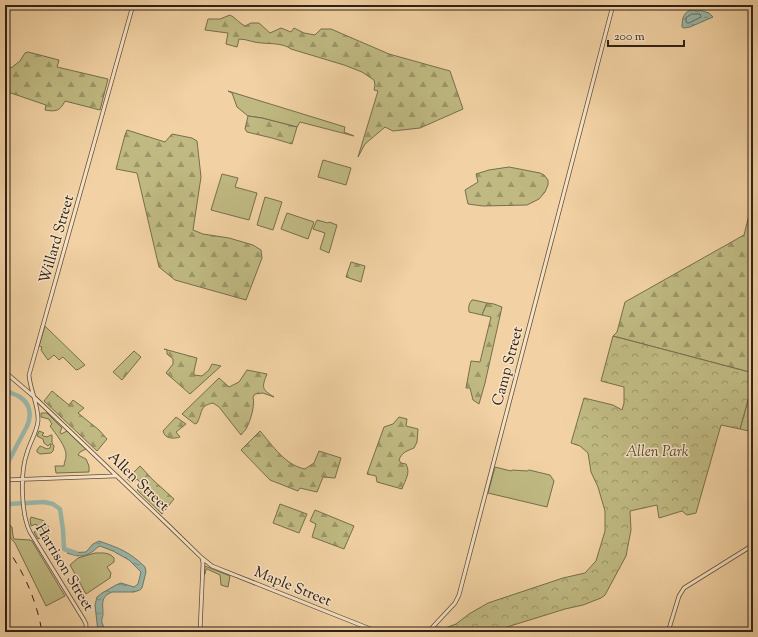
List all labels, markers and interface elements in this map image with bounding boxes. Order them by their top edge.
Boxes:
scale bar [608,22,684,48]
text: 200 m [614,28,645,46]
street label: Willard Street [35,193,80,286]
street label: Camp Street [488,324,529,408]
park label: Allen Park [625,442,689,463]
street label: Allen Street [103,447,173,517]
street label: Harrison Street [29,520,98,616]
street label: Maple Street [251,562,334,612]

